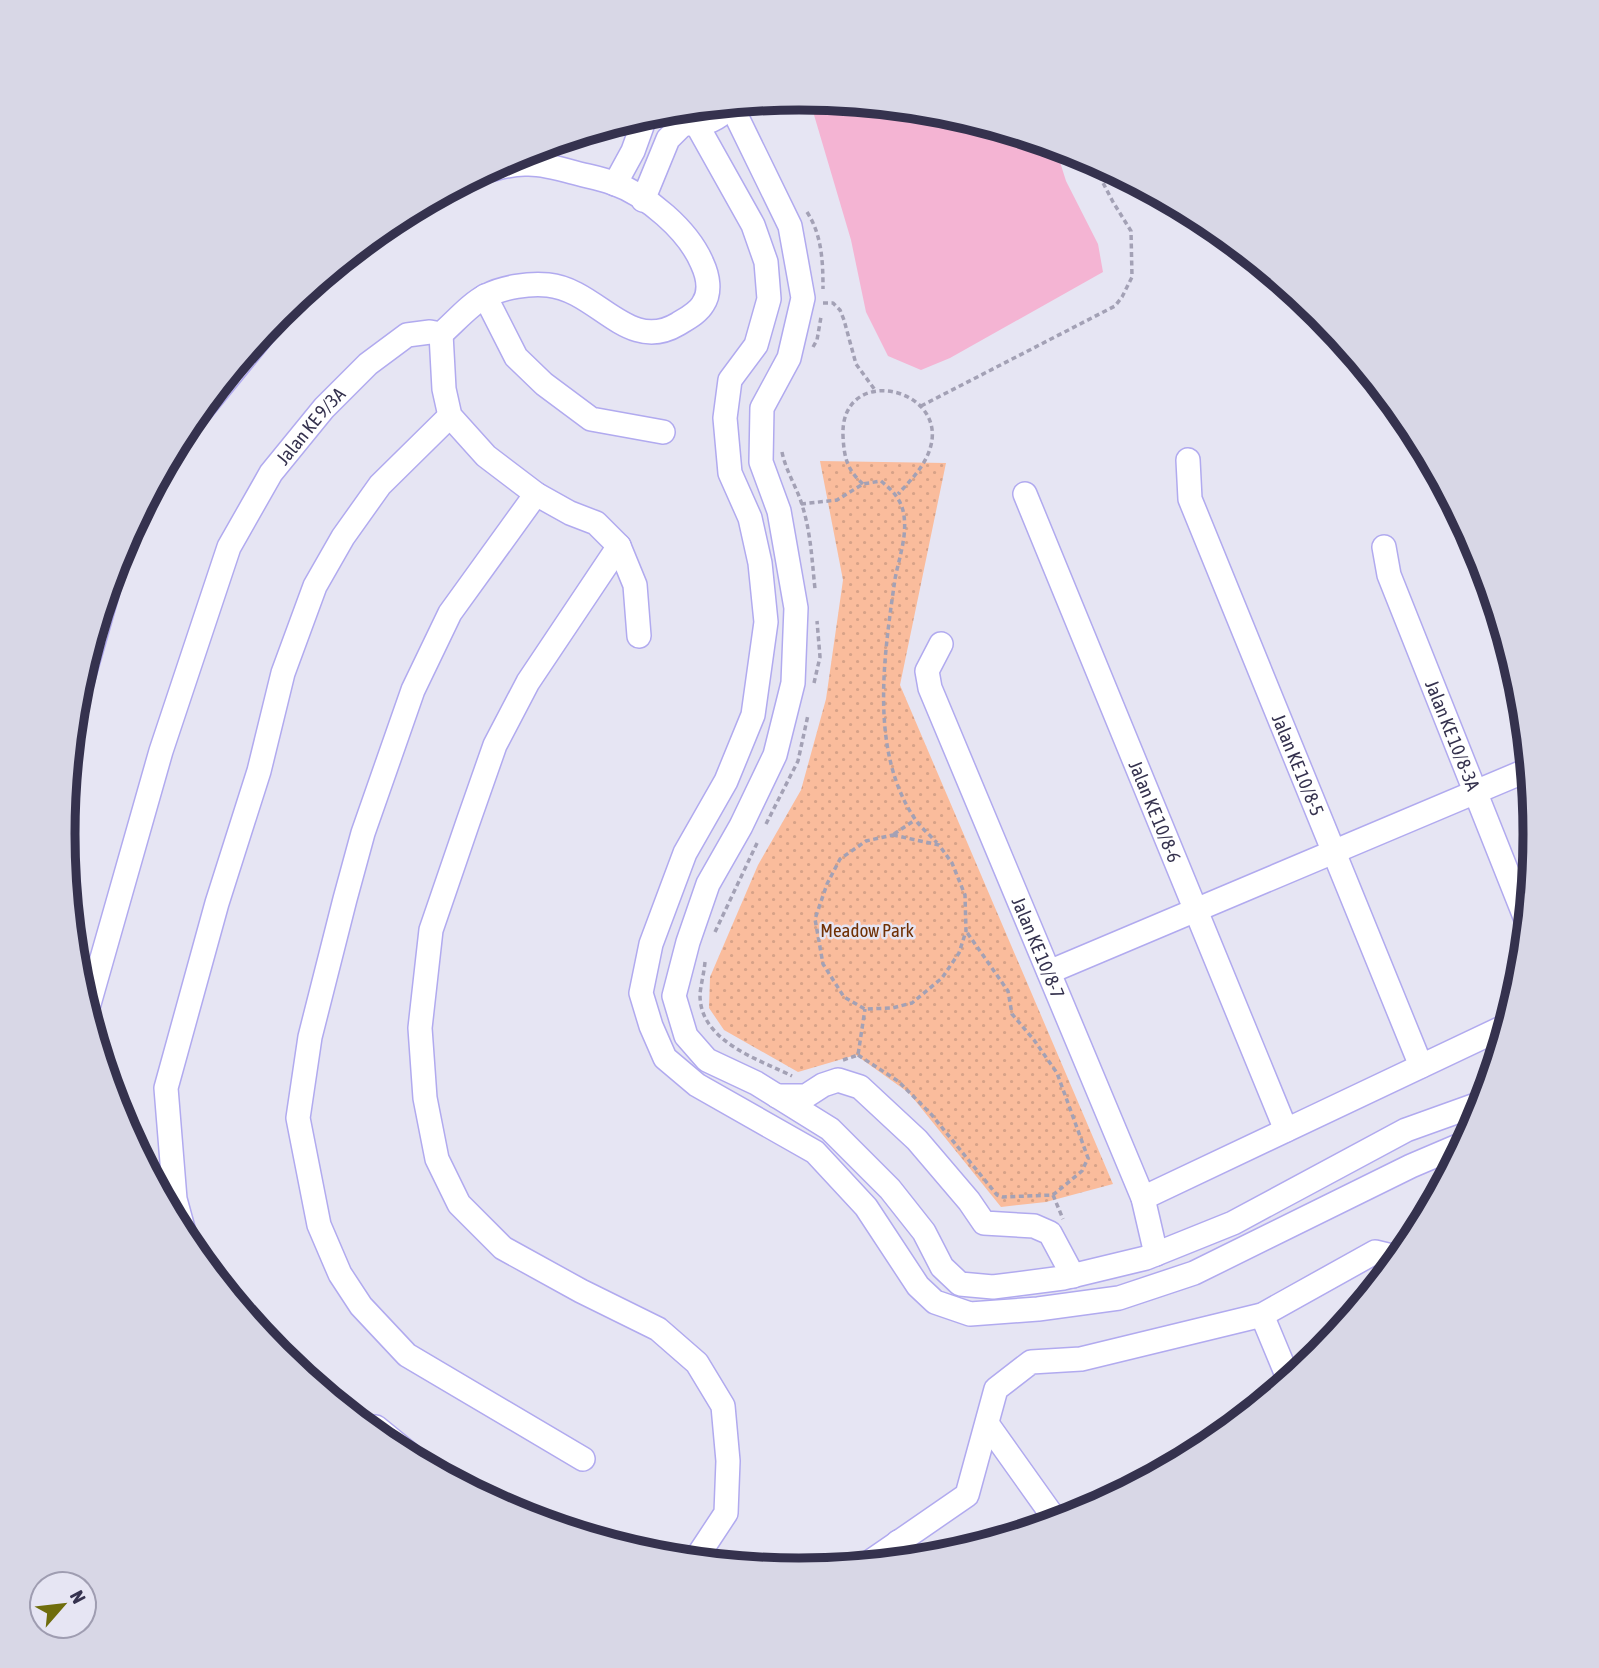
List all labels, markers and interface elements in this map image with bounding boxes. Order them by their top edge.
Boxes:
street label: Jalan KE 9/3A [272,382,350,469]
street label: Jalan KE 10/8-3A [1421,677,1485,794]
street label: Jalan KE 10/8-5 [1268,711,1329,819]
street label: Jalan KE 10/8-6 [1125,757,1186,865]
street label: Jalan KE 10/8-7 [1008,894,1069,1001]
park label: Meadow Park [820,919,914,941]
north arrow [28,1570,98,1640]
text: N [66,1587,90,1607]

